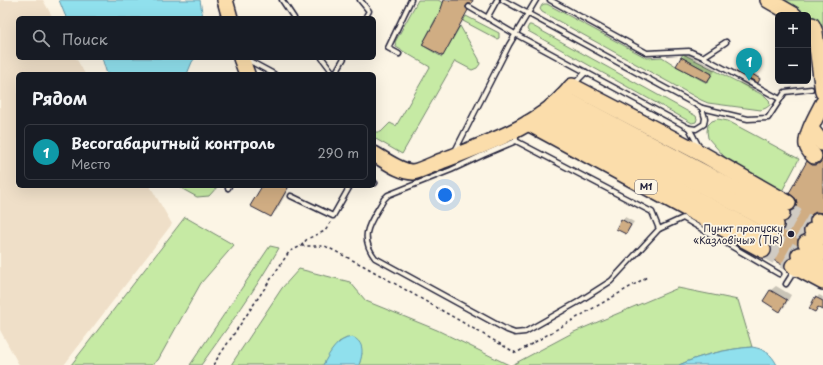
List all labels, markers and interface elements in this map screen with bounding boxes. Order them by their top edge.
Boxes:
map controls [775,12,811,84]
button: + [775,12,811,48]
search box [16,16,376,60]
icon: search [30,27,52,49]
text: Поиск [62,27,108,50]
pin: 1 [736,48,762,81]
button: − [775,48,811,84]
text: Рядом [32,85,87,111]
text: Весогабаритный контроль [71,131,275,154]
text: 1 [43,143,49,162]
text: 290 m [318,143,359,162]
text: Место [71,154,111,173]
road number: М1 [635,180,657,194]
your location [435,185,455,205]
place label: Пункт пропуску «Казловічы» (TIR) [693,220,783,247]
marker: Пункт пропуску «Казловічы» (TIR) [786,229,796,239]

